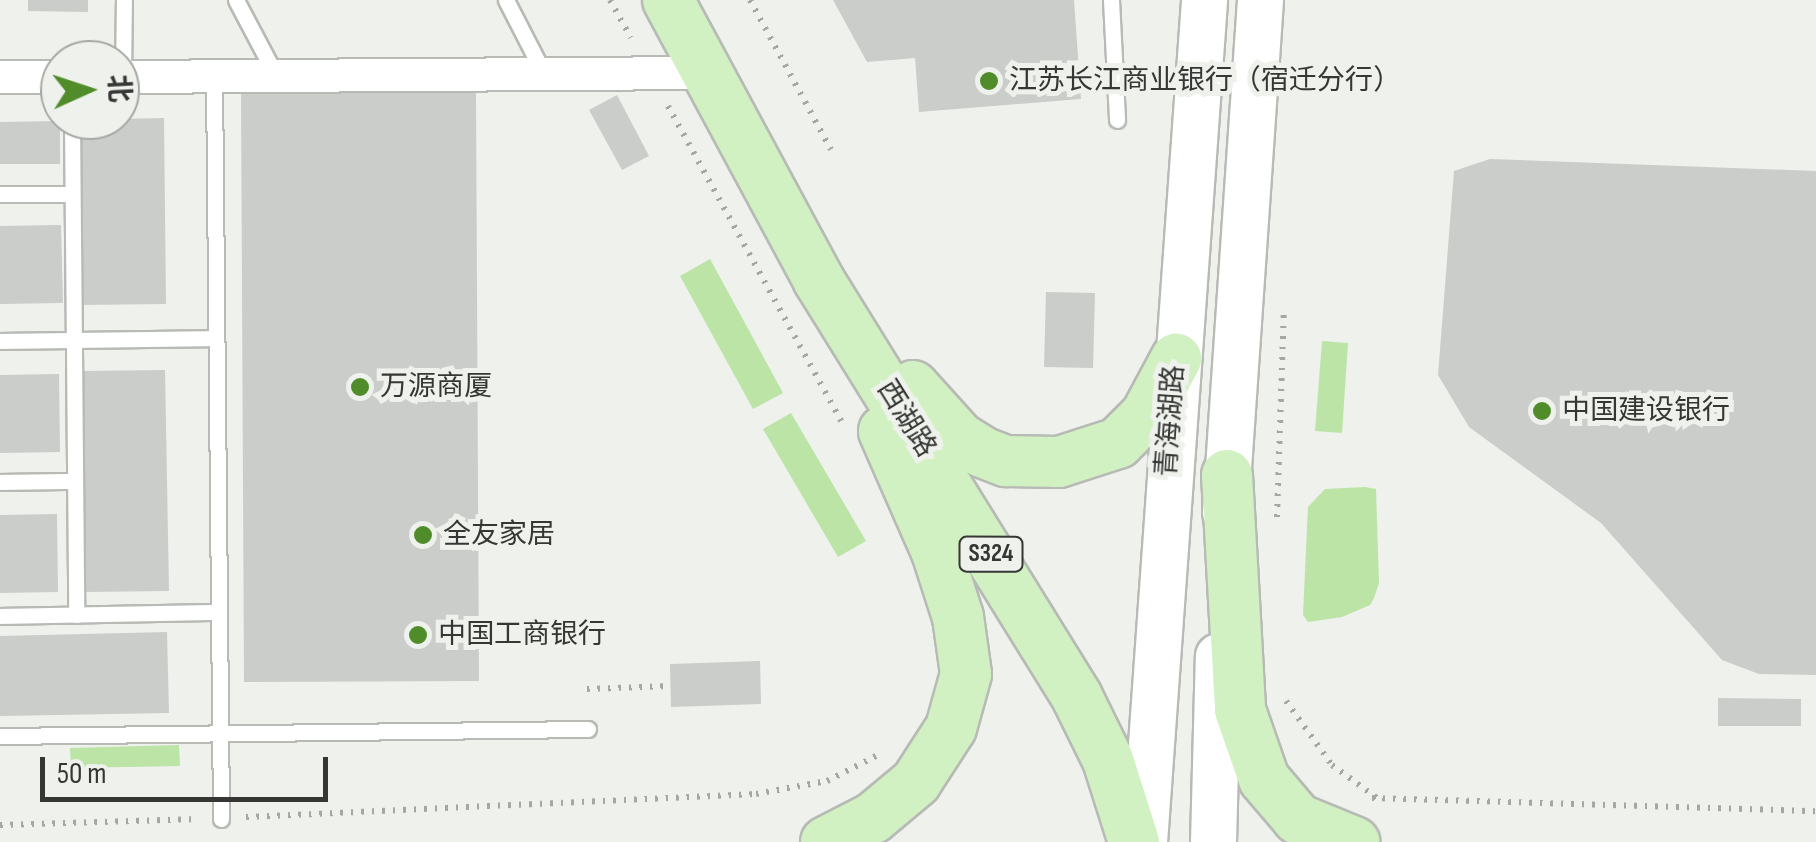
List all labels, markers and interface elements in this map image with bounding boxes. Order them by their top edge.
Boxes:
north arrow [40,40,140,140]
place label: 江苏长江商业银行（宿迁分行） [1009,64,1401,98]
marker: 江苏长江商业银行（宿迁分行） [978,70,1000,92]
text: 北 [101,74,136,103]
street label: 青海湖路 [1150,364,1192,478]
place label: 万源商厦 [380,370,492,404]
street label: 西湖路 [869,374,943,464]
marker: 万源商厦 [349,376,371,398]
place label: 中国建设银行 [1562,394,1730,428]
marker: 中国建设银行 [1531,400,1553,422]
place label: 全友家居 [443,518,555,552]
marker: 全友家居 [412,524,434,546]
road number: S324 [958,534,1024,574]
place label: 中国工商银行 [438,618,606,652]
marker: 中国工商银行 [407,624,429,646]
scale bar [45,737,332,799]
text: 50 m [57,756,106,792]

